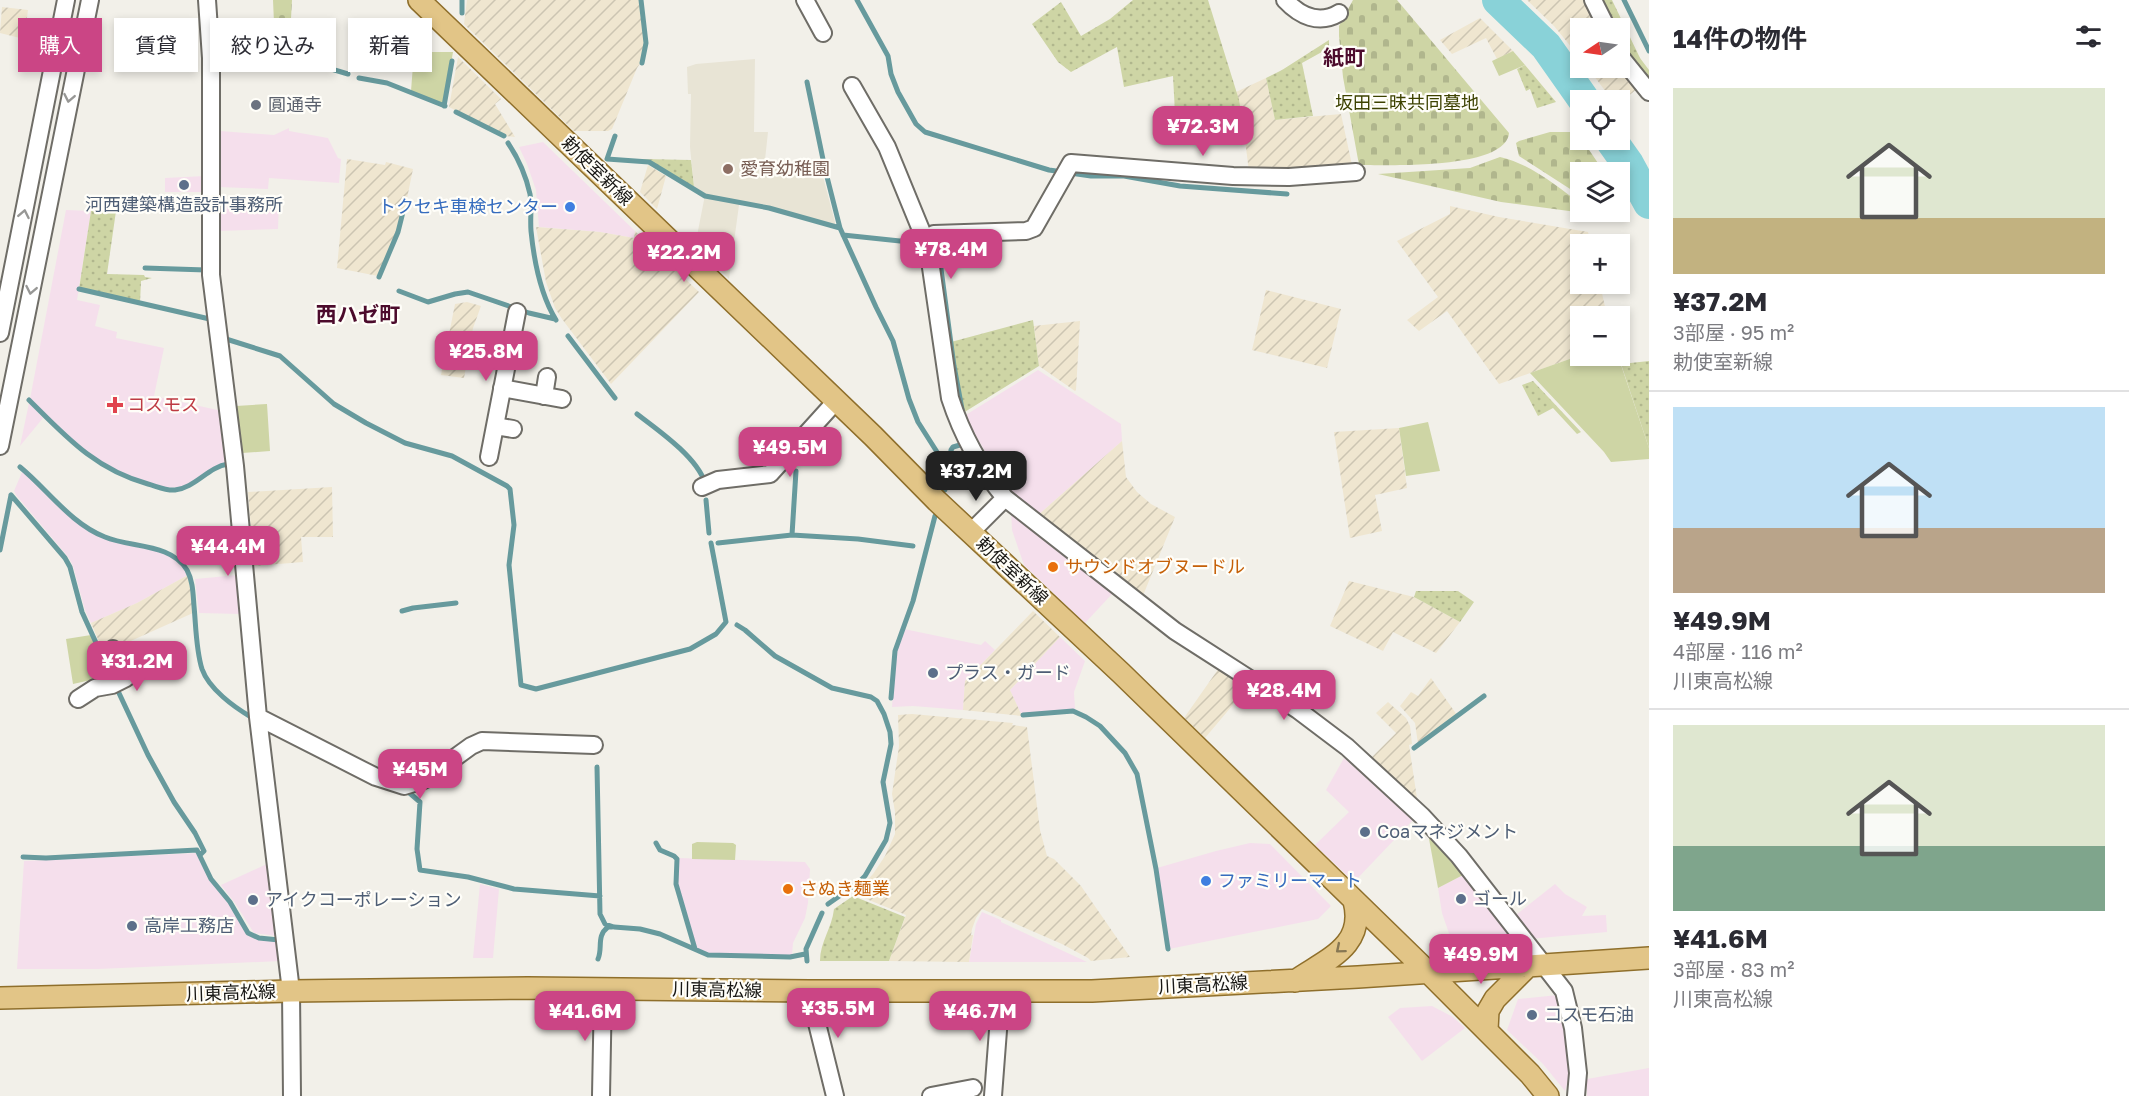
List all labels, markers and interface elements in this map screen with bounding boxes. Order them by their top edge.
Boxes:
chip: 購入 [18,18,102,72]
chip: 賃貸 [114,18,198,72]
chip: 絞り込み [210,18,336,72]
chip: 新着 [348,18,432,72]
north arrow [1570,18,1630,78]
map controls [1570,18,1630,366]
icon: filters [2072,20,2105,53]
text: 14件の物件 [1673,23,1807,54]
district label: 紙町 [1323,44,1365,70]
button: locate [1570,90,1630,150]
park label: 坂田三昧共同墓地 [1335,91,1479,113]
one-way arrow [63,93,76,103]
place label: 圓通寺 [268,93,322,115]
marker: 圓通寺 [249,98,263,112]
pin: ¥72.3M [1154,106,1252,157]
text: ¥72.3M [1167,113,1239,137]
icon: home [1835,127,1943,235]
street label: 勅使室新線 [557,130,638,209]
place label: 愛育幼稚園 [740,157,830,179]
marker: 愛育幼稚園 [721,162,735,176]
button: layers [1570,162,1630,222]
marker: 河西建築構造設計事務所 [177,178,191,192]
place label: 河西建築構造設計事務所 [85,193,283,215]
place label: トクセキ車検センター [378,195,558,217]
marker: トクセキ車検センター [563,200,577,214]
one-way arrow [17,210,30,220]
pin: ¥78.4M [902,229,1000,280]
pin: ¥22.2M [635,232,733,283]
button: + [1570,234,1630,294]
text: ¥78.4M [914,236,988,260]
text: ¥22.2M [647,239,721,263]
one-way arrow [25,284,38,294]
text: ¥37.2M [1673,286,1768,317]
district label: 西ハゼ町 [316,301,400,327]
button: − [1570,306,1630,366]
text: 3部屋 · 95 m² [1673,320,1794,344]
pin: ¥25.8M [437,331,535,382]
text: ¥25.8M [449,338,523,362]
text: 勅使室新線 [1673,349,1773,373]
place label: コスモス [127,393,199,415]
marker: コスモス [108,398,122,412]
pin: ¥49.5M [741,427,839,478]
text: ¥49.5M [753,434,827,458]
icon: home [1835,446,1943,554]
pin: ¥37.2M [927,451,1025,502]
text: ¥37.2M [940,458,1012,482]
pin: ¥44.4M [179,526,277,577]
street label: 勅使室新線 [972,531,1053,609]
text: ¥44.4M [191,533,265,557]
place label: サウンドオブヌードル [1065,555,1245,577]
marker: サウンドオブヌードル [1046,560,1060,574]
text: ¥49.9M [1673,605,1771,636]
text: 4部屋 · 116 m² [1673,639,1803,663]
pin: ¥31.2M [88,641,186,692]
text: ¥31.2M [101,648,173,672]
place label: プラス・ガード [945,661,1071,683]
marker: プラス・ガード [926,666,940,680]
text: 川東高松線 [1673,668,1773,692]
pin: ¥28.4M [1235,670,1333,721]
text: ¥28.4M [1247,677,1321,701]
pin: ¥45M [384,749,456,800]
text: ¥45M [392,756,448,780]
icon: home [1835,764,1943,872]
place label: Coaマネジメント [1377,820,1518,842]
marker: Coaマネジメント [1358,825,1372,839]
place label: ファミリーマート [1218,869,1362,891]
marker: ファミリーマート [1199,874,1213,888]
place label: さぬき麺業 [800,877,890,899]
marker: さぬき麺業 [781,882,795,896]
place label: ゴール [1473,887,1527,909]
place label: アイクコーポレーション [265,888,461,910]
marker: ゴール [1454,892,1468,906]
marker: アイクコーポレーション [246,893,260,907]
place label: 高岸工務店 [144,914,234,936]
marker: 高岸工務店 [125,919,139,933]
text: ¥41.6M [1673,923,1768,954]
pin: ¥49.9M [1432,934,1530,985]
text: ¥49.9M [1443,941,1519,965]
one-way arrow [1336,942,1347,953]
text: 3部屋 · 83 m² [1673,957,1795,981]
street label: 川東高松線 [1157,971,1248,997]
street label: 川東高松線 [672,977,762,1001]
street label: 川東高松線 [186,979,276,1005]
text: 川東高松線 [1673,986,1773,1010]
pin: ¥35.5M [789,988,887,1039]
pin: ¥41.6M [536,991,634,1042]
pin: ¥46.7M [931,991,1029,1042]
text: ¥35.5M [801,995,875,1019]
text: ¥41.6M [549,998,621,1022]
text: ¥46.7M [943,998,1017,1022]
place label: コスモ石油 [1544,1003,1634,1025]
marker: コスモ石油 [1525,1008,1539,1022]

